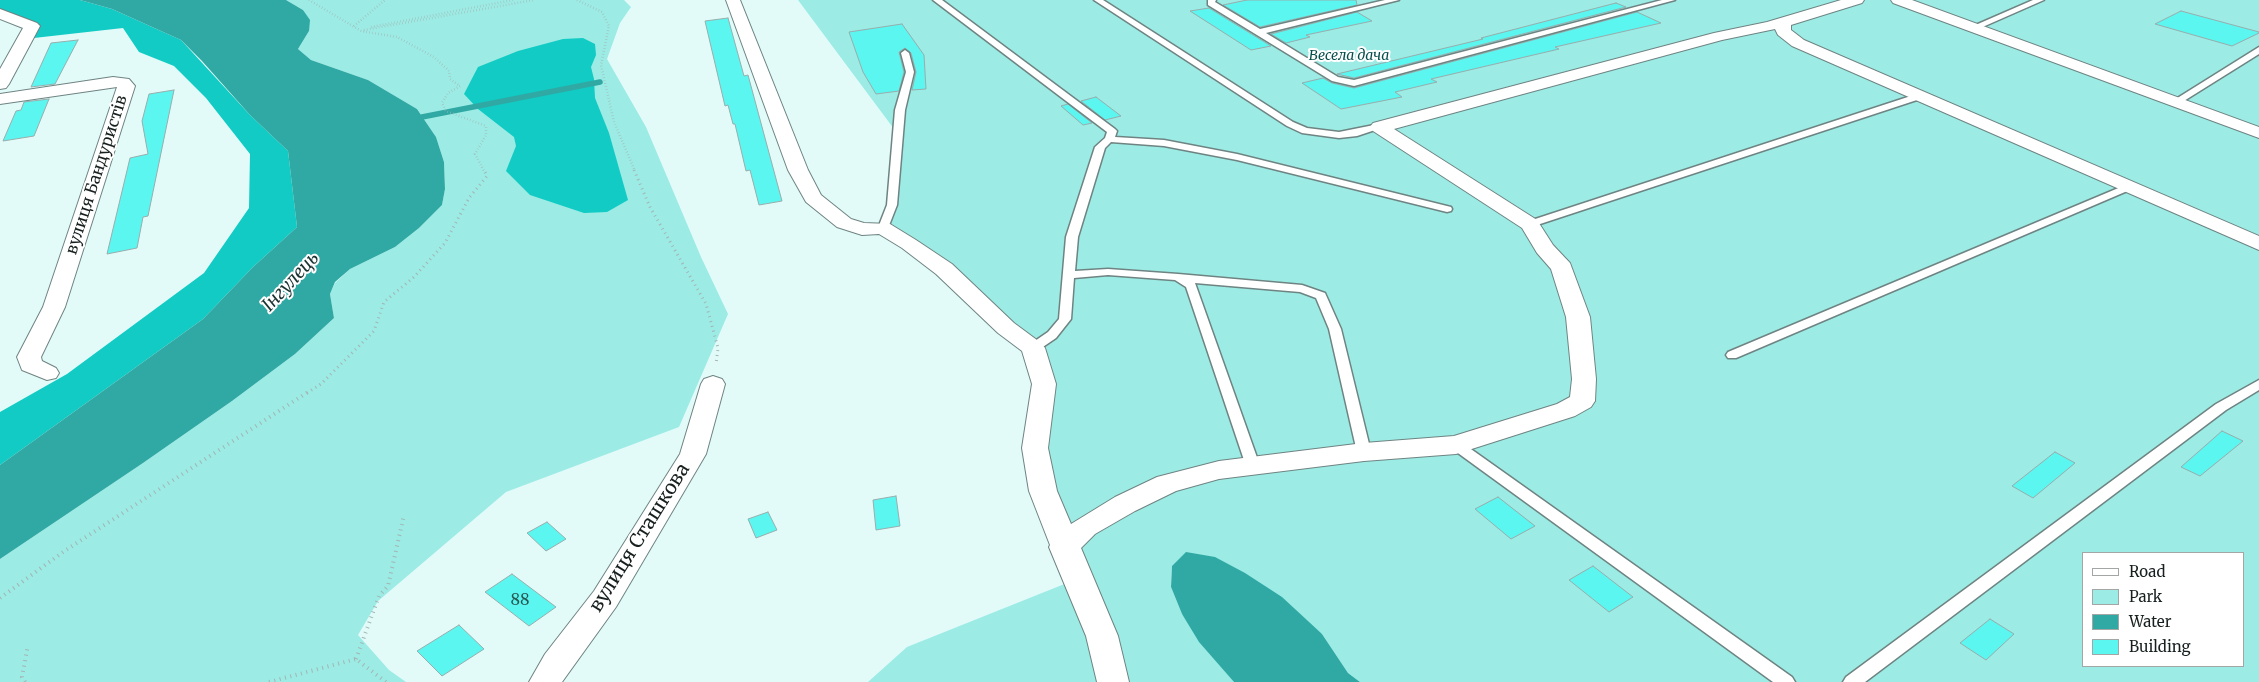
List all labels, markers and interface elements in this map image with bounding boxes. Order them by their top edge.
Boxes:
park label: Весела дача [1309,48,1389,64]
street label: вулиця Бандуристів [62,93,132,257]
water label: Інгулець [258,248,324,316]
street label: вулиця Сташкова [585,460,695,616]
legend [2082,552,2244,667]
text: Road [2129,562,2165,581]
text: Park [2129,587,2162,606]
house number: 88 [510,590,530,610]
text: Water [2129,612,2171,631]
text: Building [2129,637,2191,656]

